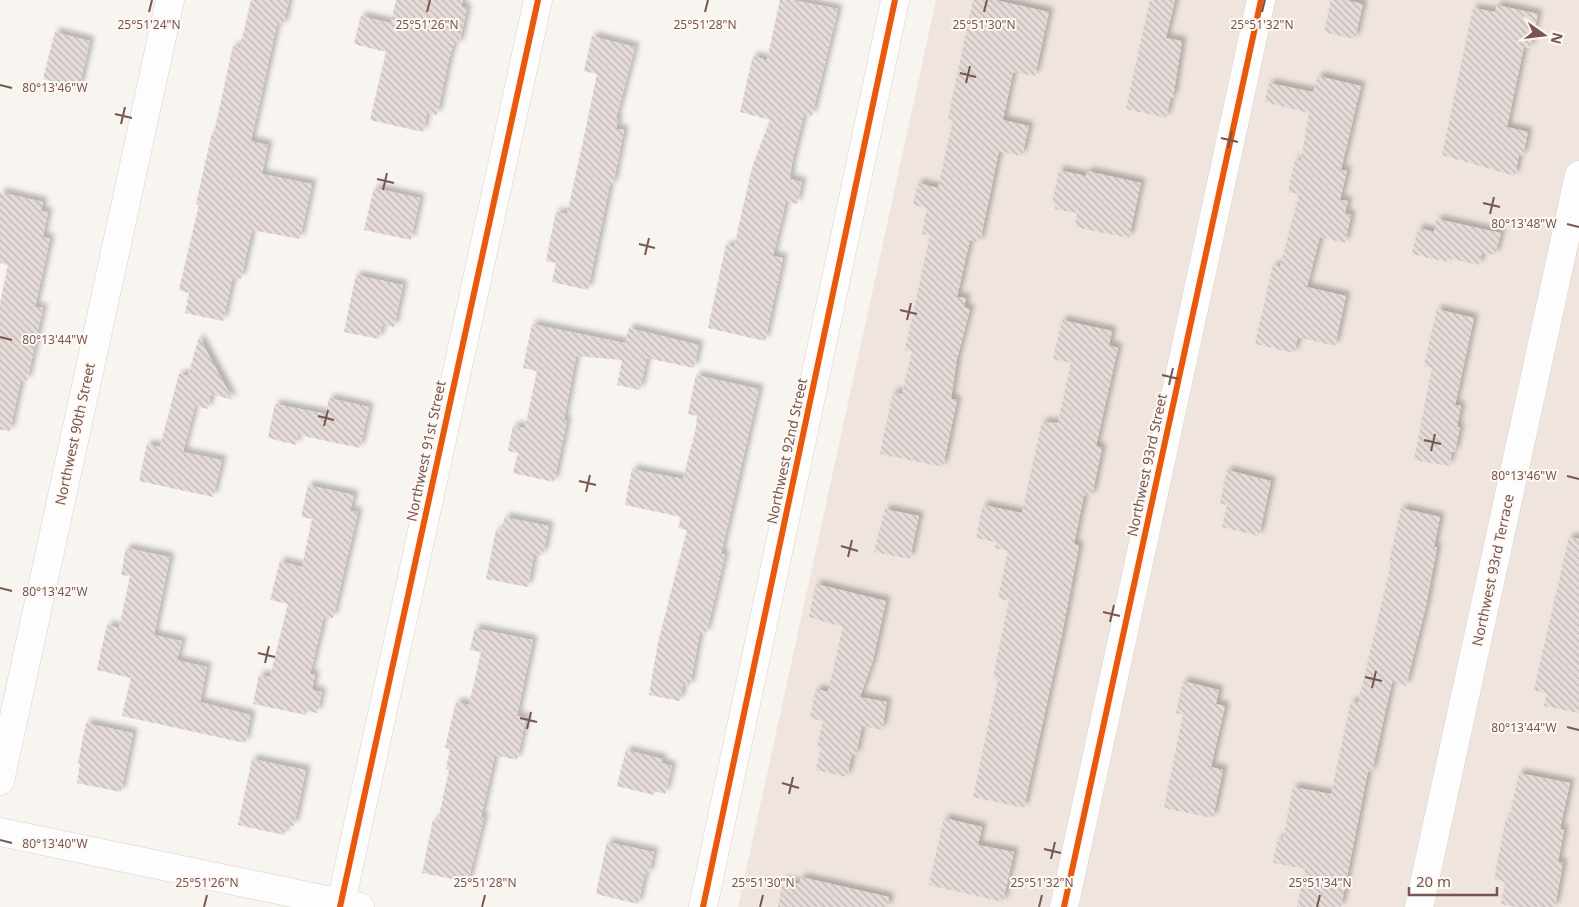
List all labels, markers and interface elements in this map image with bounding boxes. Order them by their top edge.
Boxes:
north arrow [1519,10,1569,60]
text: 25°51'24"N [117,16,181,33]
text: 25°51'26"N [395,16,459,33]
text: 25°51'28"N [673,16,737,33]
text: 25°51'30"N [952,16,1016,33]
text: 25°51'32"N [1230,16,1294,33]
text: N [1547,30,1568,46]
text: 80°13'46"W [22,79,88,96]
text: 80°13'48"W [1491,215,1557,232]
text: 80°13'44"W [22,331,88,348]
street label: Northwest 90th Street [50,361,99,507]
street label: Northwest 92nd Street [762,376,811,526]
street label: Northwest 91st Street [401,379,450,523]
street label: Northwest 93rd Street [1122,392,1171,538]
text: 80°13'46"W [1491,467,1557,484]
street label: Northwest 93rd Terrace [1467,492,1518,648]
text: 80°13'42"W [22,583,88,600]
text: 80°13'44"W [1491,719,1557,736]
text: 80°13'40"W [22,835,88,852]
scale bar [1409,864,1496,896]
text: 20 m [1416,871,1451,891]
text: 25°51'26"N [175,874,239,891]
text: 25°51'28"N [453,874,517,891]
text: 25°51'30"N [731,874,795,891]
text: 25°51'32"N [1010,874,1074,891]
text: 25°51'34"N [1288,874,1352,891]

